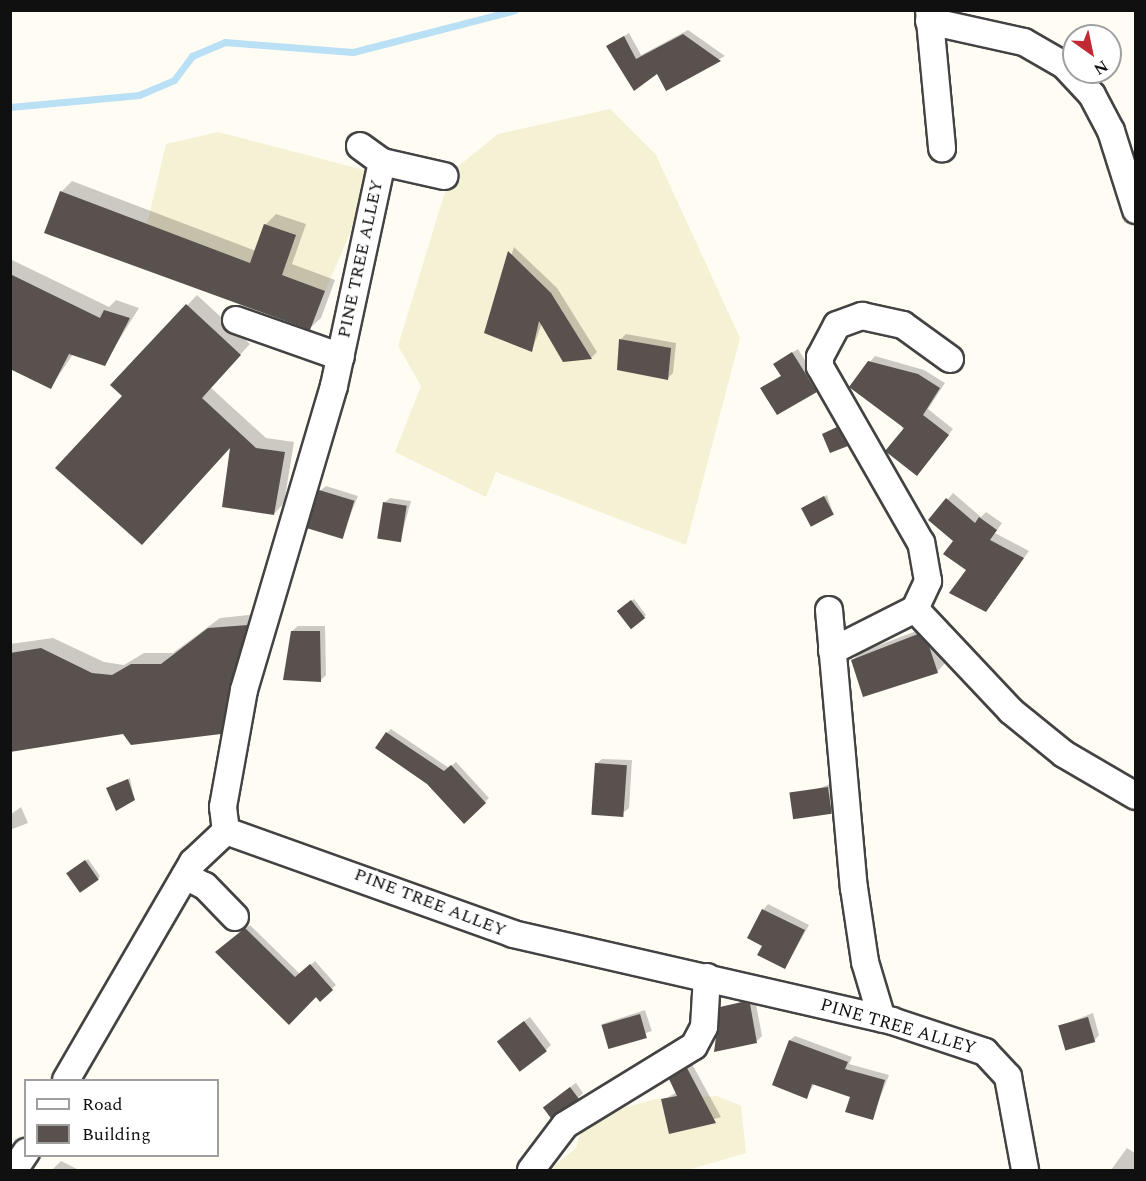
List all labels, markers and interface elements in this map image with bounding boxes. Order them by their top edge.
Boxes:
north arrow [1062,24,1122,84]
text: N [1089,54,1113,81]
street label: PINE TREE ALLEY [334,178,388,340]
street label: PINE TREE ALLEY [351,864,509,942]
street label: PINE TREE ALLEY [817,994,979,1060]
legend [24,1079,219,1157]
text: Road [82,1091,123,1118]
text: Building [82,1121,151,1148]

